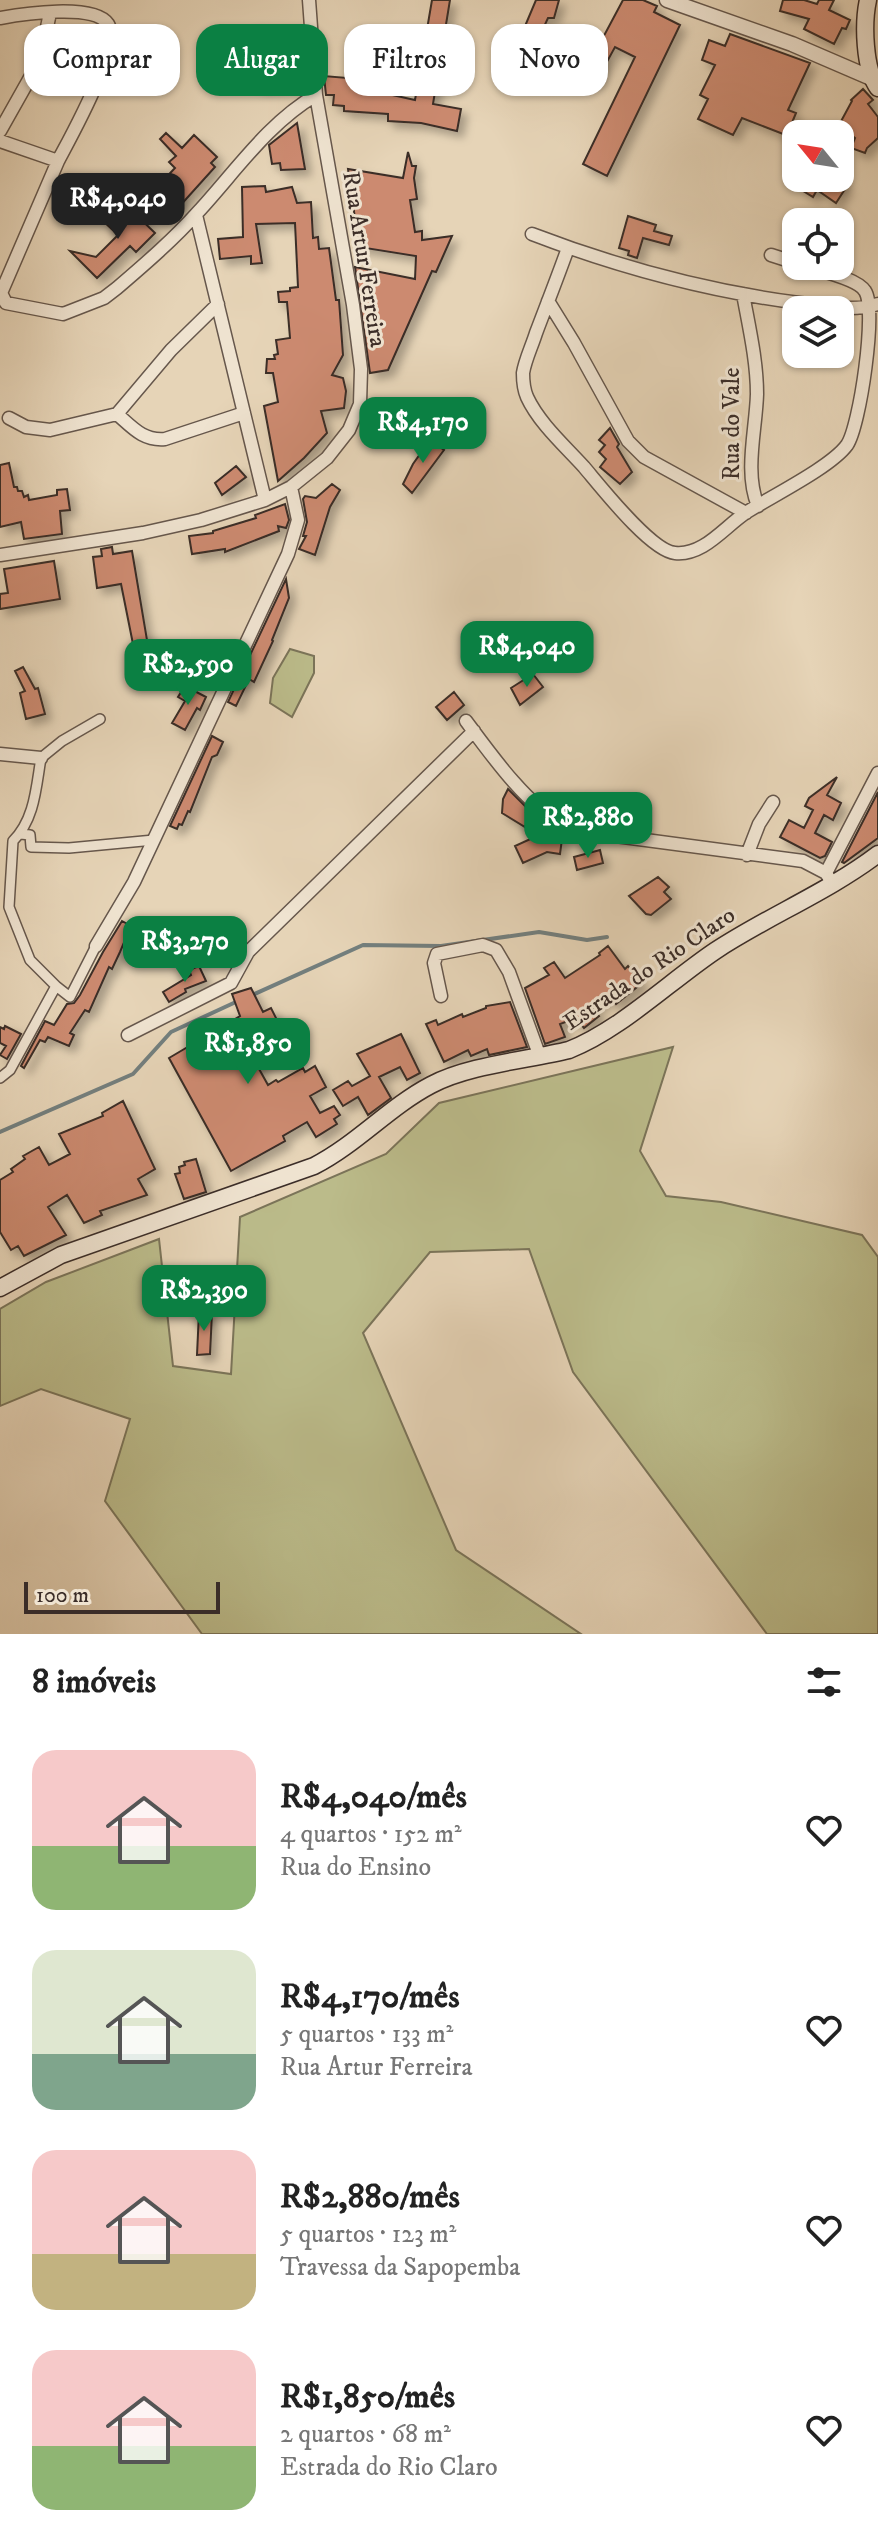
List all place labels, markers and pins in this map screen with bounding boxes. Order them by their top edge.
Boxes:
pin: R$4,040 [44,173,192,241]
pin: R$4,170 [349,397,497,465]
pin: R$4,040 [453,621,601,689]
pin: R$2,590 [114,639,262,707]
pin: R$2,880 [514,792,662,860]
pin: R$3,270 [111,916,259,984]
pin: R$1,850 [174,1018,322,1086]
pin: R$2,390 [130,1265,278,1333]

